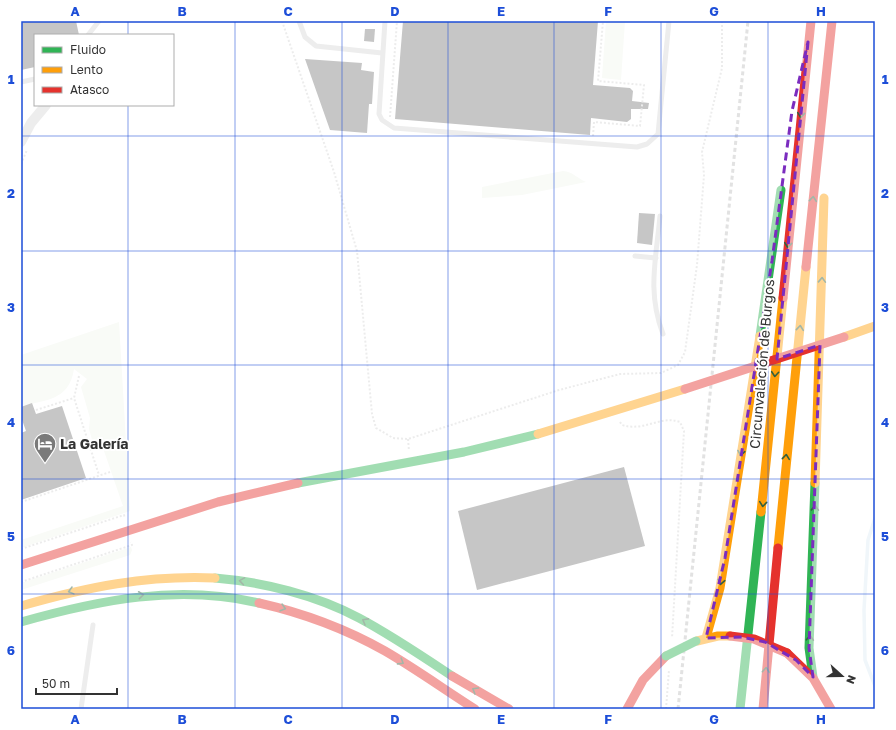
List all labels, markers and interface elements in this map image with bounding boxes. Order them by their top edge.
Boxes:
text: A [70,3,80,19]
text: B [177,3,187,19]
text: C [283,3,293,19]
text: D [390,3,400,19]
text: E [497,3,505,19]
text: F [604,3,612,19]
text: G [709,3,719,19]
text: H [816,3,826,19]
legend [34,34,174,106]
text: Fluido [70,42,106,57]
text: Lento [70,62,103,77]
text: 1 [8,71,15,87]
text: 1 [882,71,889,87]
text: Atasco [70,82,109,97]
one-way arrow [797,112,806,119]
text: 2 [7,185,15,201]
text: 2 [881,185,889,201]
one-way arrow [808,195,817,202]
one-way arrow [784,242,793,248]
one-way arrow [818,277,826,283]
street label: Circunvalación de Burgos [746,278,777,450]
text: 3 [7,299,15,315]
text: 3 [881,299,889,315]
one-way arrow [795,325,804,331]
one-way arrow [771,371,780,377]
text: 4 [7,414,15,430]
text: 4 [881,414,889,430]
hotel icon: La Galería [32,431,58,464]
place label: La Galería [60,435,128,452]
one-way arrow [737,450,746,456]
one-way arrow [782,454,791,460]
one-way arrow [758,501,767,507]
one-way arrow [811,505,819,511]
text: 5 [7,528,15,544]
text: 5 [881,528,889,544]
one-way arrow [238,577,245,586]
one-way arrow [717,579,726,585]
one-way arrow [68,586,75,595]
one-way arrow [138,591,144,600]
one-way arrow [279,603,286,612]
one-way arrow [362,618,369,626]
one-way arrow [806,635,814,641]
text: 6 [7,642,15,658]
text: 6 [881,642,889,658]
north arrow [822,656,862,696]
one-way arrow [397,657,404,664]
one-way arrow [761,667,770,673]
scale bar [36,670,117,696]
text: N [844,674,859,686]
text: 50 m [42,676,70,691]
one-way arrow [472,688,479,695]
text: A [70,711,80,727]
text: B [177,711,187,727]
text: C [283,711,293,727]
text: D [390,711,400,727]
text: E [497,711,505,727]
text: F [604,711,612,727]
text: G [709,711,719,727]
text: H [816,711,826,727]

